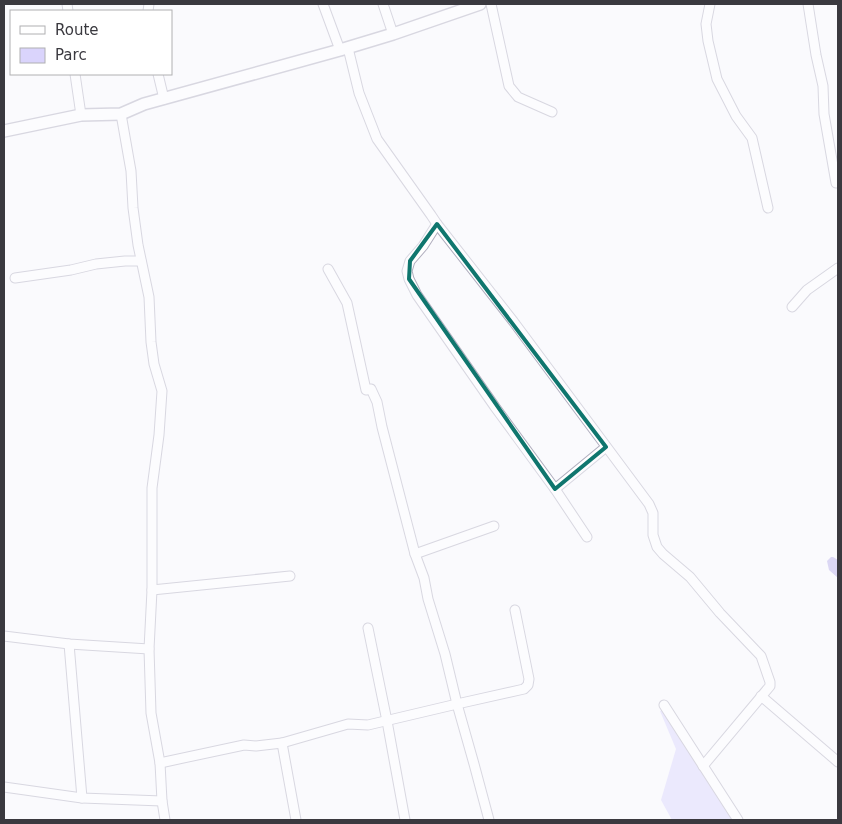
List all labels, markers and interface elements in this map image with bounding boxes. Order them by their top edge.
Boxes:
legend [10,10,172,75]
text: Route [55,21,99,39]
text: Parc [55,46,87,64]

